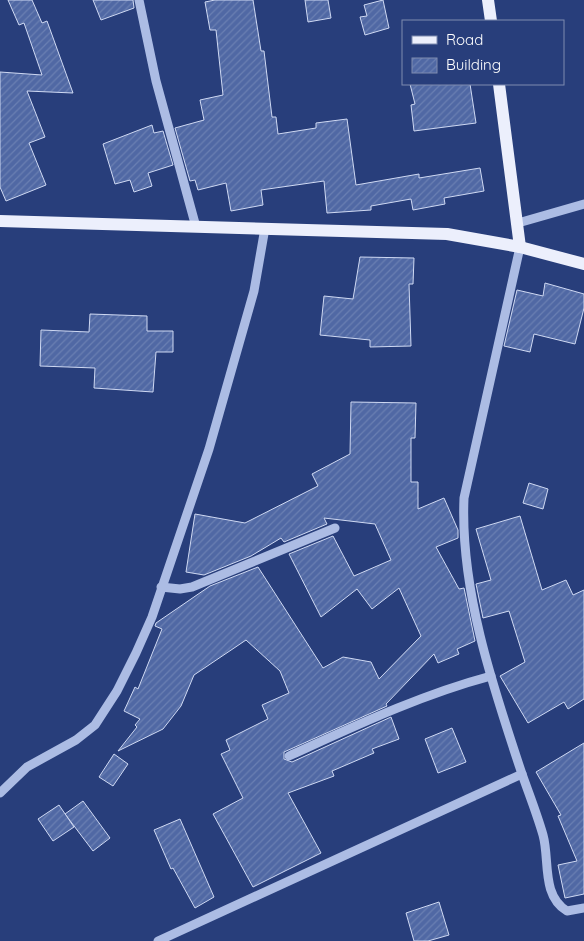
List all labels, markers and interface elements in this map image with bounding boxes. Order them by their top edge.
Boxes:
legend [402,20,564,85]
text: Road [446,30,483,49]
text: Building [446,55,501,74]

